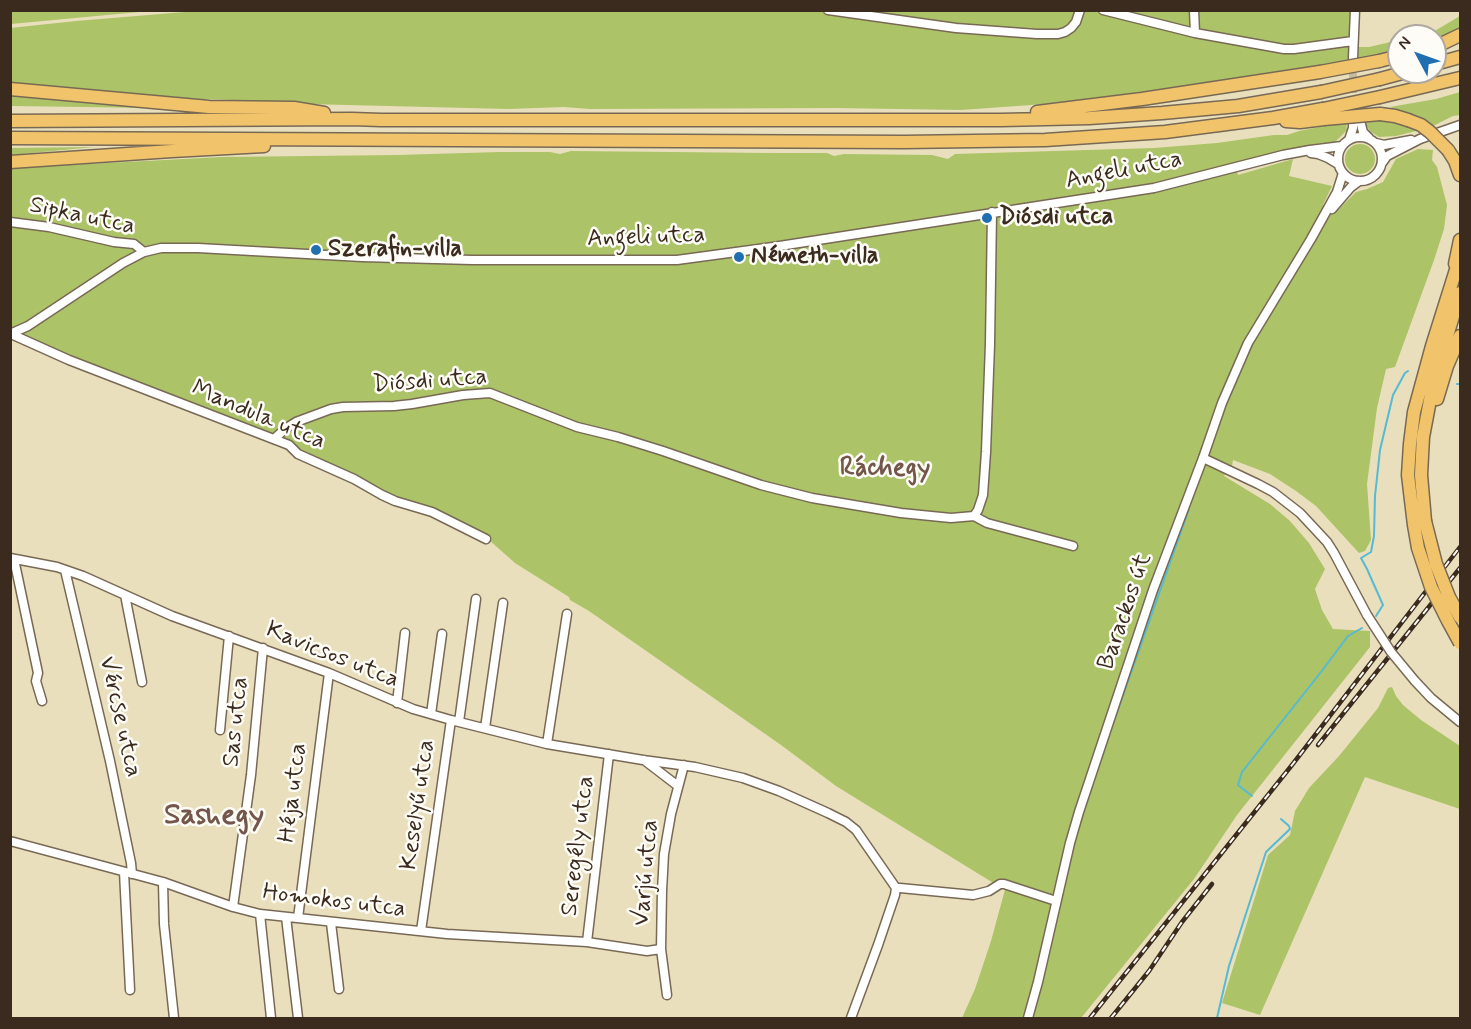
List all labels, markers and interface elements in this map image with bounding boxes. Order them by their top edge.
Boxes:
north arrow [1387,24,1447,84]
text: N [1393,32,1416,54]
street label: Angeli utca [1063,146,1185,196]
street label: Sipka utca [27,192,137,242]
place label: Diósdi utca [999,204,1113,232]
marker: Diósdi utca [980,211,994,225]
street label: Angeli utca [587,222,705,254]
place label: Szerafin-villa [328,236,462,264]
marker: Szerafin-villa [309,243,323,257]
place label: Németh-villa [751,243,878,271]
marker: Németh-villa [732,250,746,264]
street label: Diósdi utca [372,364,488,400]
street label: Mandula utca [187,375,329,457]
district label: Ráchegy [840,454,930,486]
street label: Barackos út [1093,550,1159,674]
street label: Kavicsos utca [261,616,403,696]
street label: Vércse utca [91,654,147,780]
street label: Sas utca [218,676,256,768]
street label: Keselyű utca [396,738,442,872]
street label: Héja utca [274,742,314,844]
street label: Seregély utca [556,774,602,918]
district label: Sashegy [164,799,264,835]
street label: Varjú utca [628,819,666,927]
street label: Homokos utca [261,879,407,925]

